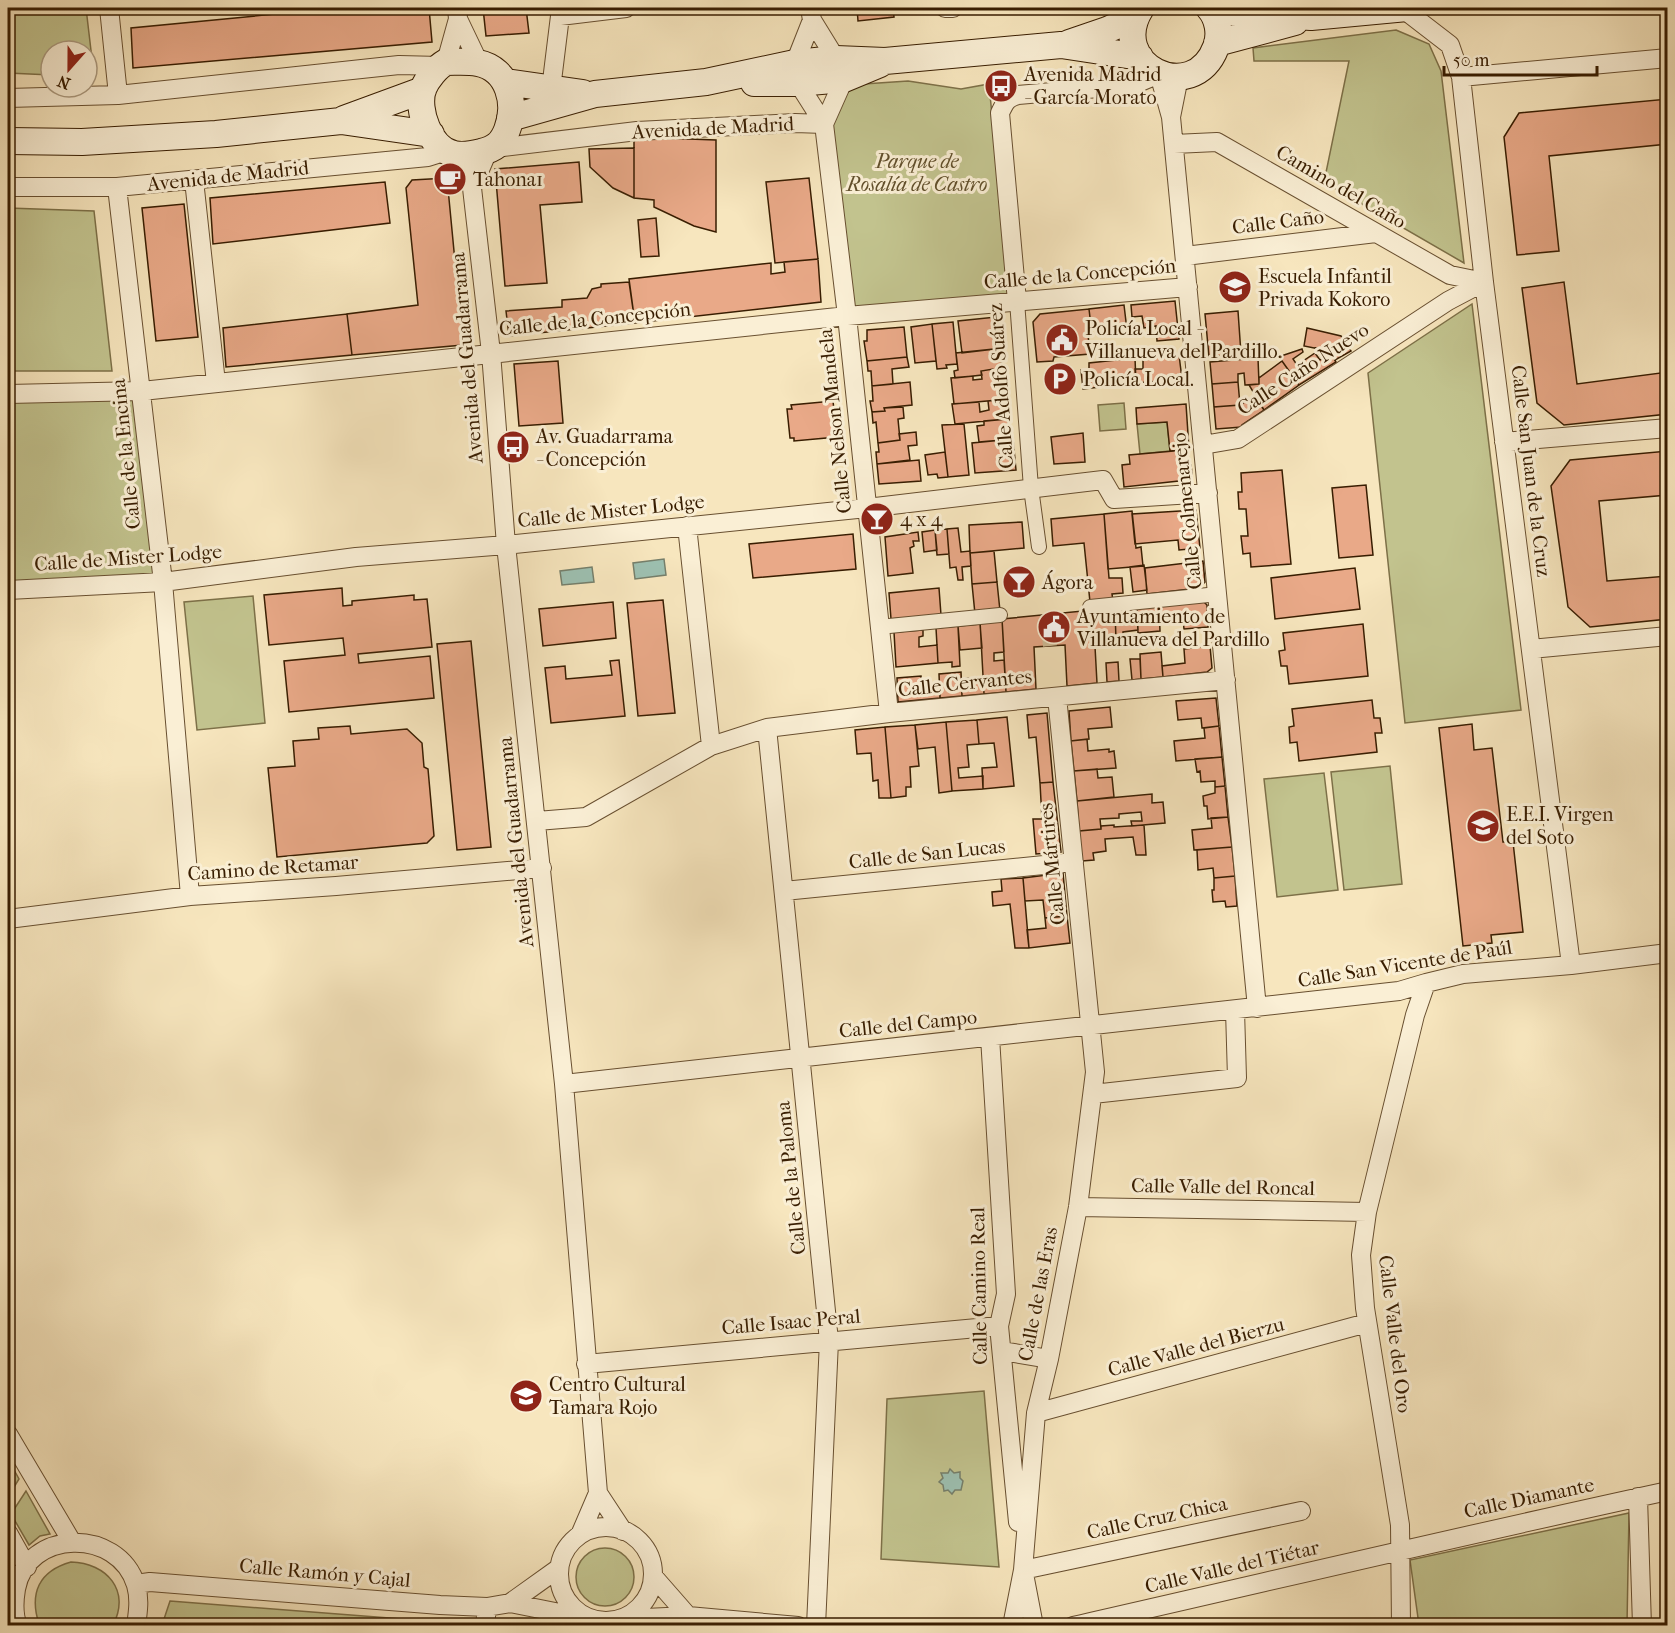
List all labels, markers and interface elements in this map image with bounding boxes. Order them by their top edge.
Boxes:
north arrow [39,39,99,99]
scale bar [1444,39,1597,77]
text: 50 m [1453,50,1490,71]
place label: Avenida Madrid - García Morato [1023,63,1163,109]
bus stop icon: Avenida Madrid - García Morato [983,68,1019,104]
text: N [54,71,73,94]
street label: Avenida de Madrid [630,112,796,144]
street label: Camino del Caño [1272,141,1410,233]
park label: Parque de Rosalía de Castro [844,150,988,196]
street label: Avenida de Madrid [145,156,311,196]
cafe icon: Tahona1 [432,161,468,197]
place label: Tahona1 [473,168,543,191]
street label: Calle Caño [1231,205,1325,239]
street label: Avenida del Guadarrama [446,251,488,465]
street label: Calle de la Concepción [983,254,1177,294]
place label: Escuela Infantil Privada Kokoro [1258,265,1392,311]
school or university icon: Escuela Infantil Privada Kokoro [1217,269,1253,305]
street label: Calle de la Concepción [498,297,692,341]
street label: Calle Adolfo Suárez [984,302,1018,470]
place label: Policía Local - Villanueva del Pardillo. [1084,317,1282,363]
street label: Calle Caño Nuevo [1233,318,1373,420]
public building icon: Policía Local - Villanueva del Pardillo. [1044,322,1080,358]
street label: Calle Nelson Mandela [814,327,856,515]
parking icon: Policía Local. [1042,361,1078,397]
street label: Calle San Juan de la Cruz [1507,364,1555,578]
place label: Policía Local. [1083,368,1194,391]
street label: Calle de la Encina [107,377,145,530]
place label: Av. Guadarrama - Concepción [535,425,674,471]
bus stop icon: Av. Guadarrama - Concepción [495,429,531,465]
street label: Calle Colmenarejo [1167,431,1207,591]
street label: Calle de Mister Lodge [516,490,706,532]
bar icon: 4 x 4 [859,501,895,537]
place label: 4 x 4 [900,508,944,531]
street label: Calle de Mister Lodge [33,540,223,576]
bar icon: Ágora [1001,564,1037,600]
place label: Ágora [1041,570,1094,594]
place label: Ayuntamiento de Villanueva del Pardillo [1076,605,1270,651]
public building icon: Ayuntamiento de Villanueva del Pardillo [1036,609,1072,645]
street label: Calle Cervantes [897,665,1033,701]
street label: Avenida del Guadarrama [493,735,539,949]
street label: Calle Mártires [1034,802,1070,926]
place label: E.E.I. Virgen del Soto [1506,803,1614,849]
school or university icon: E.E.I. Virgen del Soto [1465,808,1501,844]
street label: Calle de San Lucas [848,834,1006,874]
street label: Camino de Retamar [187,851,360,885]
street label: Calle San Vicente de Paúl [1296,936,1514,992]
street label: Calle del Campo [838,1005,978,1043]
street label: Calle de la Paloma [771,1099,811,1256]
street label: Calle Valle del Roncal [1131,1174,1316,1200]
street label: Calle Camino Real [966,1206,992,1365]
street label: Calle de las Eras [1014,1225,1062,1363]
street label: Calle Valle del Oro [1374,1254,1416,1414]
street label: Calle Isaac Peral [721,1304,862,1340]
street label: Calle Valle del Bierzu [1105,1312,1287,1382]
place label: Centro Cultural Tamara Rojo [549,1373,686,1419]
school or university icon: Centro Cultural Tamara Rojo [508,1378,544,1414]
street label: Calle Diamante [1462,1473,1596,1523]
street label: Calle Cruz Chica [1085,1492,1230,1544]
street label: Calle Valle del Tiétar [1143,1536,1322,1598]
street label: Calle Ramón y Cajal [238,1554,412,1592]

